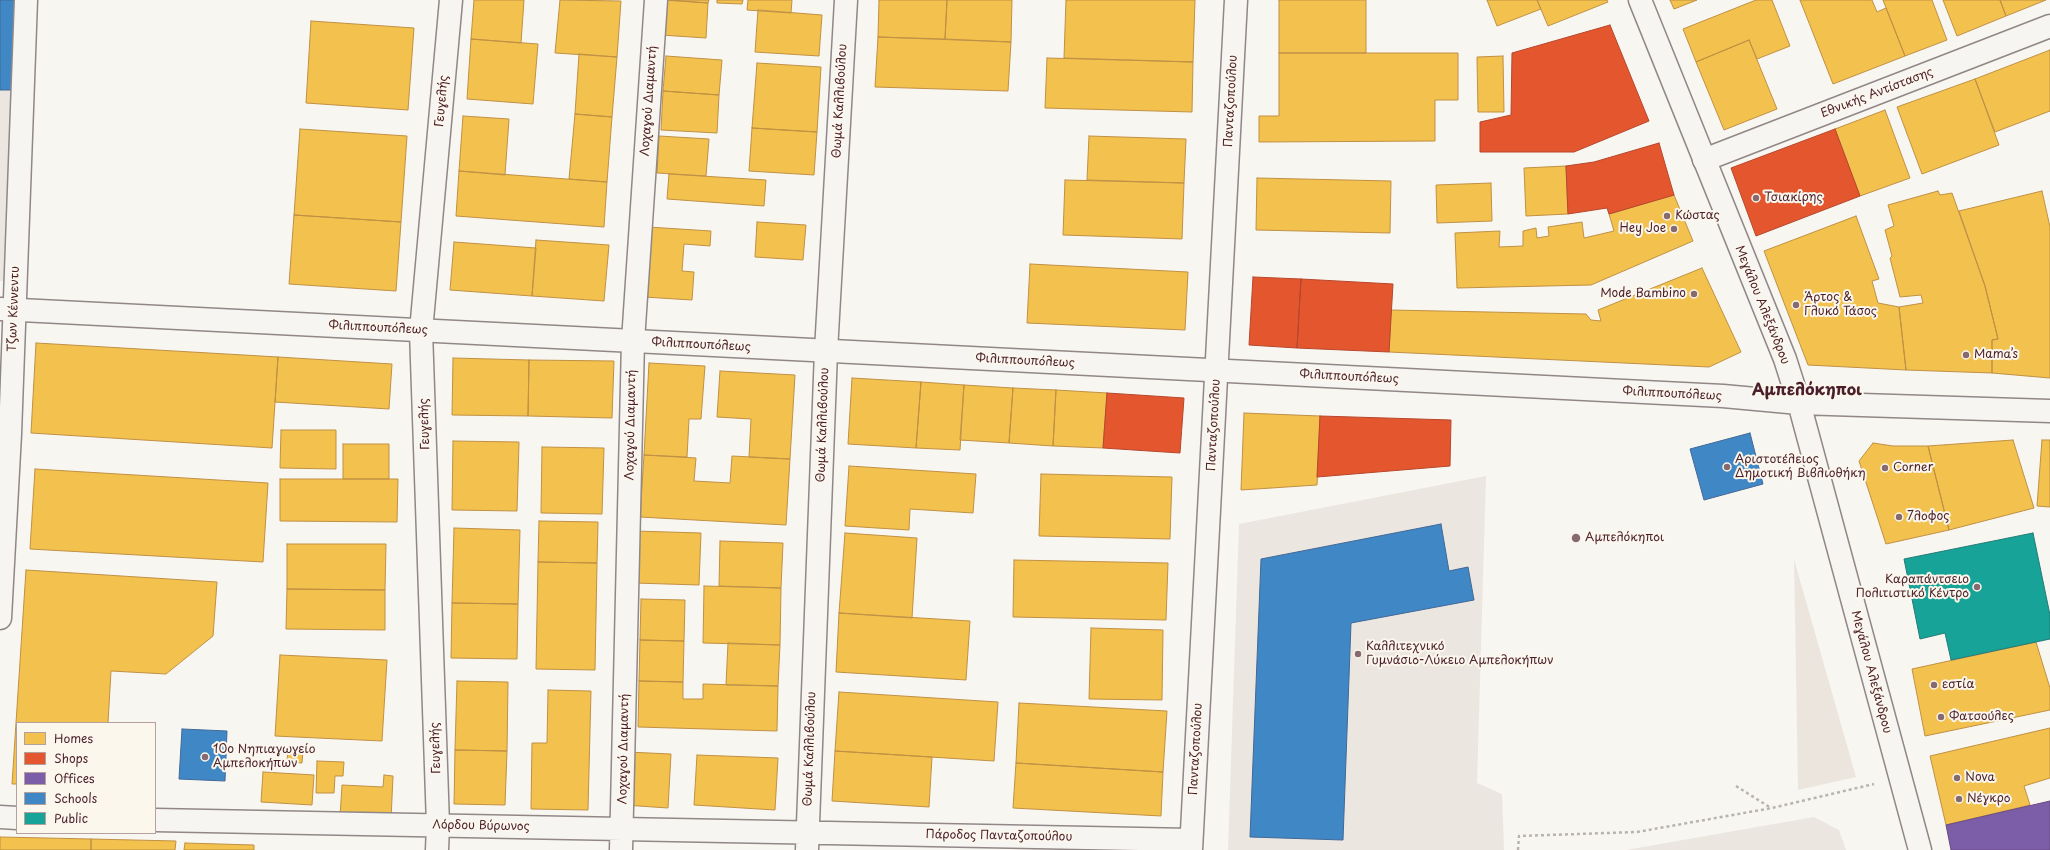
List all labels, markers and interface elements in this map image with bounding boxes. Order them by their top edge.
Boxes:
street label: Θωμά Καλλιβούλου [830,43,850,159]
street label: Λοχαγού Διαμαντή [638,45,660,157]
street label: Πανταζοπούλου [1221,55,1241,147]
street label: Εθνικής Αντίστασης [1819,65,1935,121]
street label: Γευγελής [433,75,451,127]
place label: Τσιακίρης [1764,191,1823,205]
marker: Τσιακίρης [1751,193,1761,203]
place label: Κώστας [1675,209,1720,223]
marker: Κώστας [1662,211,1672,221]
place label: Hey Joe [1620,222,1666,236]
marker: Hey Joe [1669,224,1679,234]
street label: Μεγάλου Αλεξάνδρου [1732,244,1792,366]
street label: Τζων Κέννεντυ [5,266,23,352]
place label: Mode Bambino [1600,287,1686,301]
marker: Mode Bambino [1689,289,1699,299]
place label: Άρτος & Γλυκό Τάσος [1804,291,1877,319]
marker: Άρτος & Γλυκό Τάσος [1791,300,1801,310]
street label: Φιλιππουπόλεως [328,318,428,338]
street label: Φιλιππουπόλεως [651,335,751,355]
place label: Mama’s [1974,348,2018,362]
marker: Mama’s [1961,350,1971,360]
street label: Φιλιππουπόλεως [975,351,1075,371]
street label: Θωμά Καλλιβούλου [814,367,832,483]
street label: Φιλιππουπόλεως [1299,367,1399,387]
street label: Λοχαγού Διαμαντή [623,370,639,480]
street label: Πανταζοπούλου [1204,379,1224,471]
district label: Αμπελόκηποι [1752,381,1862,401]
street label: Φιλιππουπόλεως [1622,384,1722,404]
street label: Γευγελής [417,398,433,450]
place label: Αριστοτέλειος Δημοτική Βιβλιοθήκη [1735,453,1866,481]
place label: Corner [1893,461,1933,475]
marker: Αριστοτέλειος Δημοτική Βιβλιοθήκη [1722,462,1732,472]
marker: Corner [1880,463,1890,473]
place label: 7λοφος [1907,510,1949,524]
marker: 7λοφος [1894,512,1904,522]
place label: Αμπελόκηποι [1585,531,1664,545]
marker: Αμπελόκηποι [1570,532,1582,544]
place label: Καραπάντσειο Πολιτιστικό Κέντρο [1856,573,1969,601]
marker: Καραπάντσειο Πολιτιστικό Κέντρο [1972,582,1982,592]
street label: Μεγάλου Αλεξάνδρου [1848,609,1894,735]
place label: Καλλιτεχνικό Γυμνάσιο-Λύκειο Αμπελοκήπων [1366,640,1554,668]
marker: Καλλιτεχνικό Γυμνάσιο-Λύκειο Αμπελοκήπων [1353,649,1363,659]
place label: εστία [1942,678,1974,692]
marker: εστία [1929,680,1939,690]
street label: Θωμά Καλλιβούλου [801,691,819,807]
street label: Λοχαγού Διαμαντή [616,694,632,804]
street label: Πανταζοπούλου [1186,703,1206,795]
place label: Φατσούλες [1949,710,2014,724]
marker: Φατσούλες [1936,712,1946,722]
legend [16,722,156,834]
street label: Γευγελής [428,722,444,774]
text: Homes [54,729,93,747]
place label: 10ο Νηπιαγωγείο Αμπελοκήπων [213,743,315,771]
text: Shops [54,749,88,767]
marker: 10ο Νηπιαγωγείο Αμπελοκήπων [200,752,210,762]
text: Offices [54,769,95,787]
place label: Nova [1965,771,1995,785]
marker: Nova [1952,773,1962,783]
text: Schools [54,789,97,807]
place label: Νέγκρο [1967,792,2010,806]
marker: Νέγκρο [1954,794,1964,804]
text: Public [54,809,88,827]
street label: Λόρδου Βύρωνος [432,818,530,834]
street label: Πάροδος Πανταζοπούλου [926,828,1072,844]

